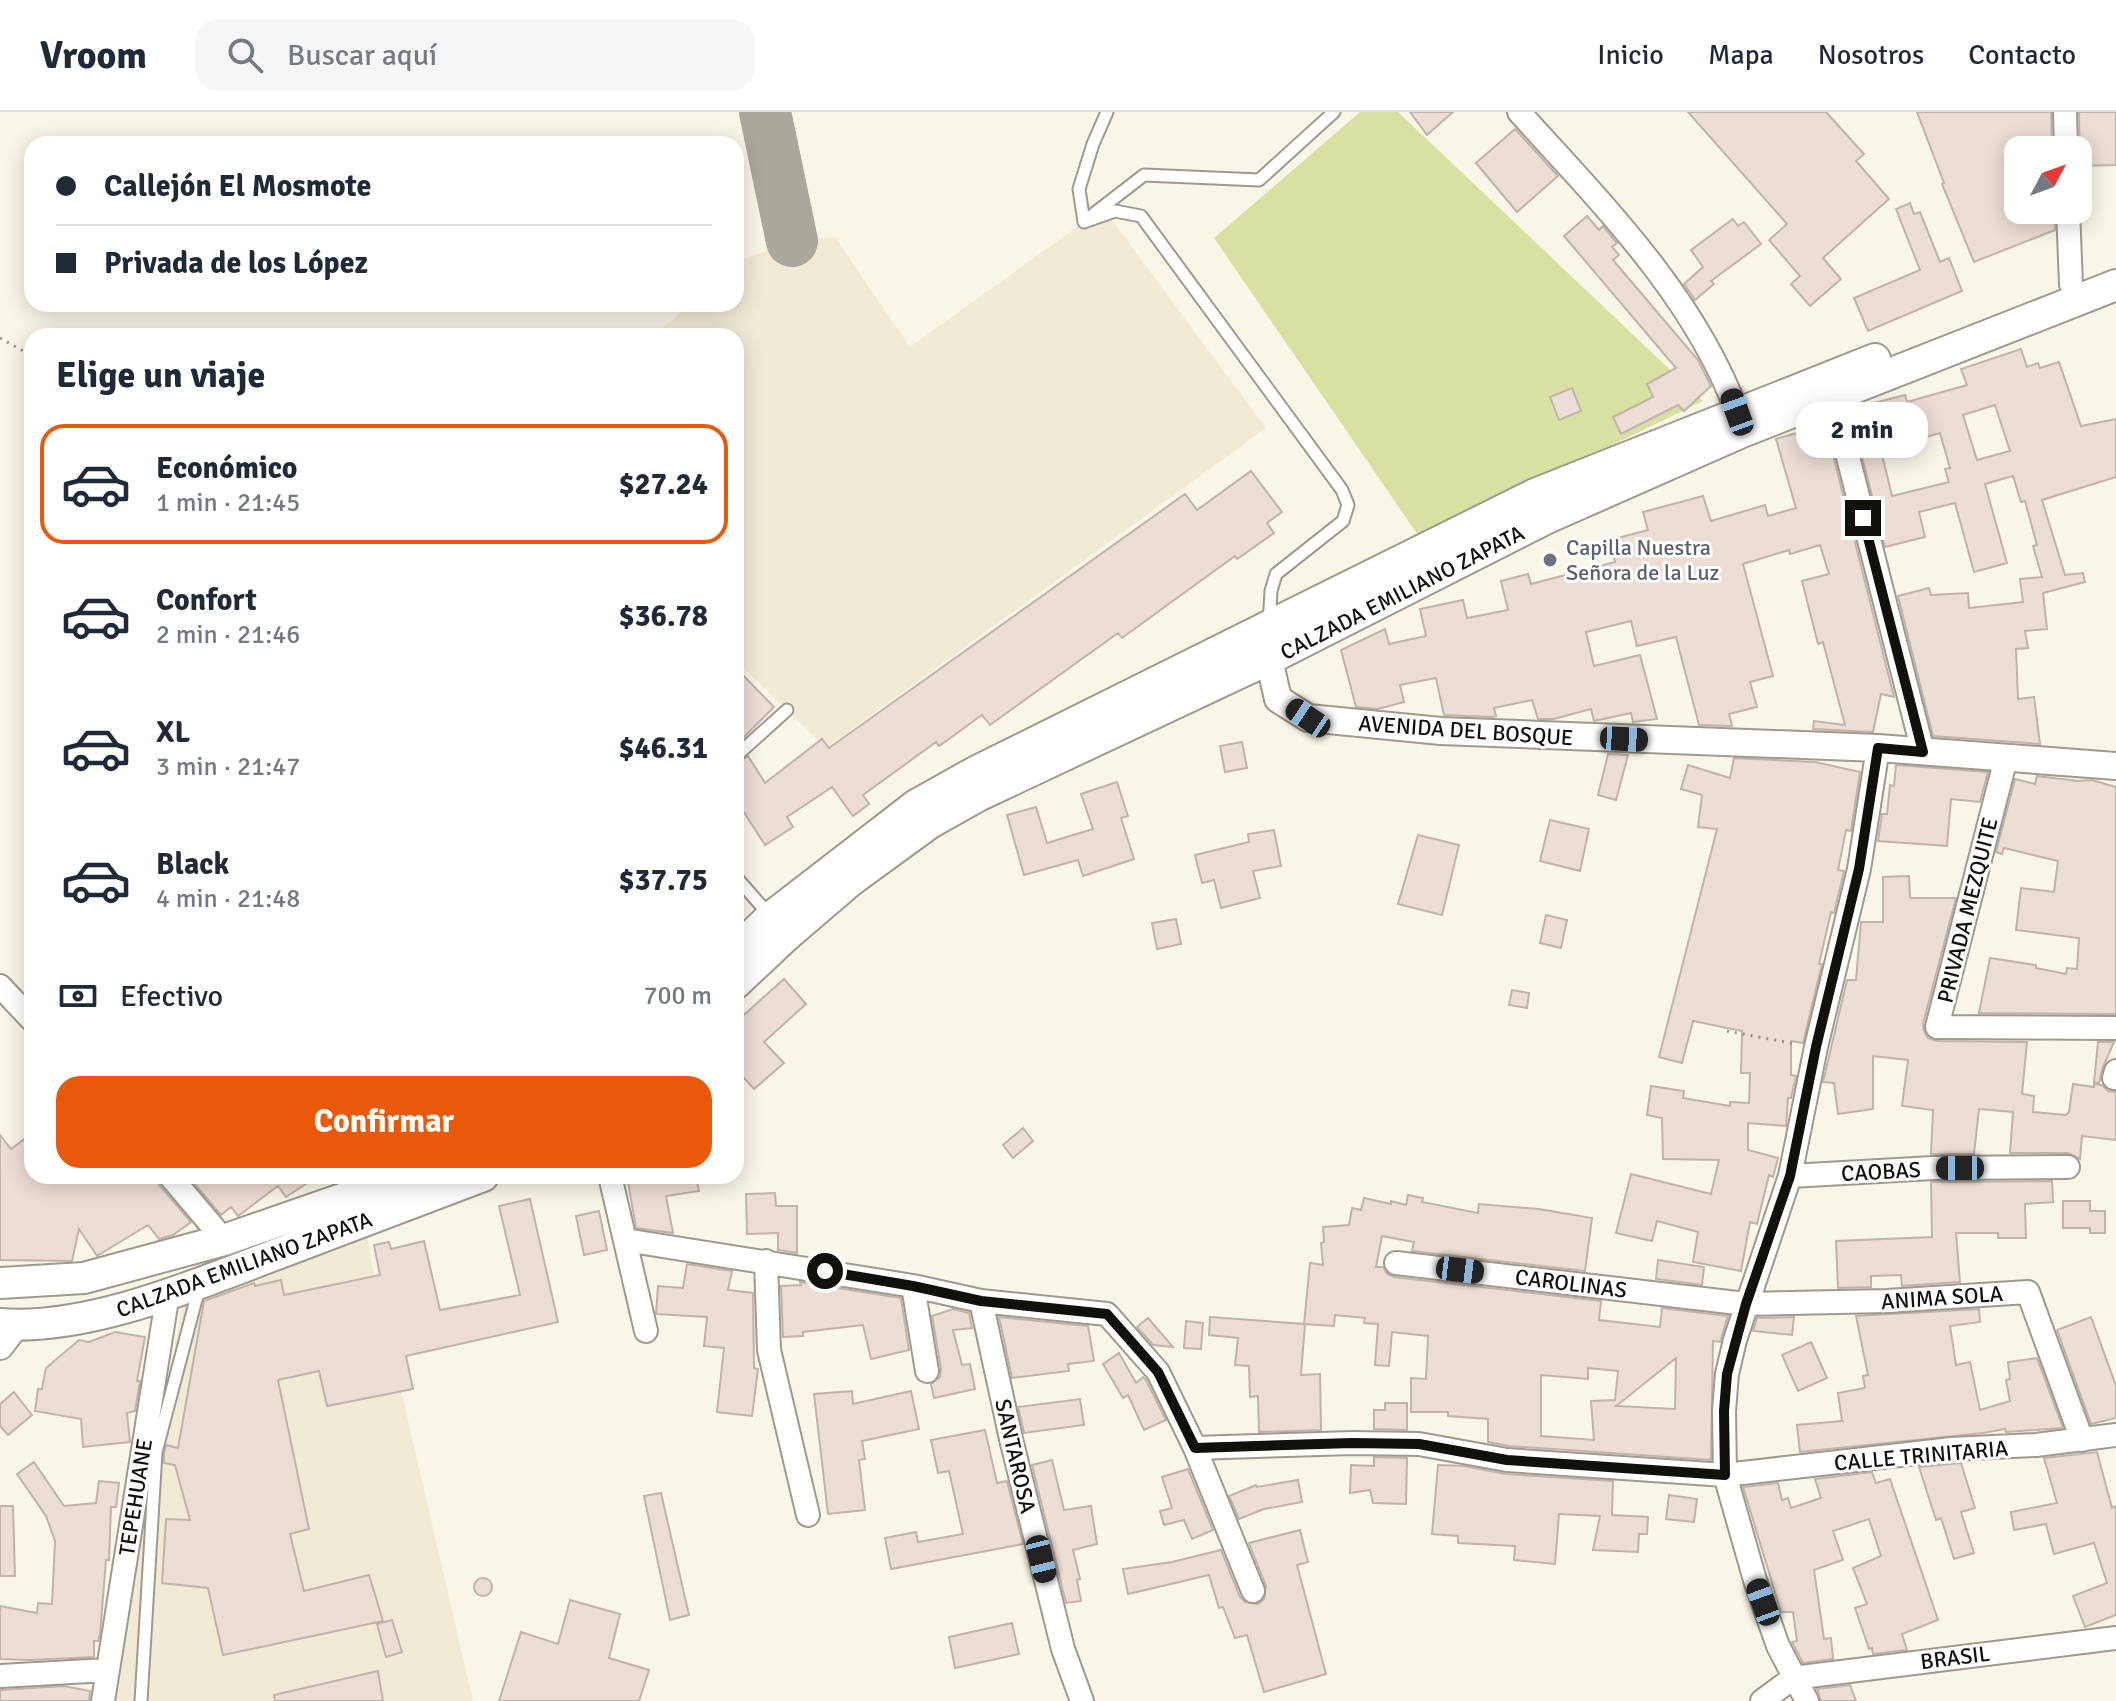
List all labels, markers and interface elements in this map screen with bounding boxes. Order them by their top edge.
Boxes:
search box [195,19,755,91]
text: Vroom [40,32,147,79]
icon: search [223,33,267,77]
text: Buscar aquí [287,37,437,74]
text: Inicio [1597,38,1664,72]
text: Mapa [1708,38,1774,72]
text: Nosotros [1818,38,1924,72]
text: Contacto [1968,38,2076,72]
north arrow [2004,136,2092,224]
map controls [2004,136,2092,224]
text: Callejón El Mosmote [104,168,371,205]
text: Privada de los López [104,245,368,282]
text: Elige un viaje [56,353,265,398]
car [1718,385,1756,439]
callout: 2 min [1797,402,1929,458]
text: 2 min [1831,414,1893,446]
icon: car [60,448,132,520]
text: Económico [156,450,298,487]
text: $27.24 [618,466,708,503]
text: 1 min · 21:45 [156,487,300,519]
route end [1845,500,1881,536]
street label: CALZADA EMILIANO ZAPATA [1276,519,1529,666]
place label: Capilla Nuestra Señora de la Luz [1566,534,1720,586]
marker: Capilla Nuestra Señora de la Luz [1541,551,1559,569]
icon: car [60,580,132,652]
text: Confort [156,582,257,619]
text: $36.78 [618,598,708,635]
text: 2 min · 21:46 [156,619,300,651]
car [1281,695,1335,741]
street label: AVENIDA DEL BOSQUE [1358,710,1574,751]
icon: car [60,712,132,784]
text: XL [156,714,190,751]
car [1599,726,1649,752]
text: $46.31 [618,730,708,767]
text: 3 min · 21:47 [156,751,300,783]
street label: PRIVADA MEZQUITE [1931,815,2004,1006]
icon: car [60,844,132,916]
text: Black [156,846,229,883]
text: $37.75 [618,862,708,899]
text: 4 min · 21:48 [156,883,300,915]
icon: cash [56,974,100,1018]
text: Efectivo [120,978,223,1015]
text: 700 m [643,980,712,1012]
button: Confirmar [56,1076,712,1168]
street label: CAOBAS [1840,1156,1922,1187]
car [1936,1156,1984,1180]
street label: CALZADA EMILIANO ZAPATA [113,1205,376,1323]
route start [807,1253,843,1289]
car [1435,1255,1485,1285]
street label: CAROLINAS [1513,1263,1628,1304]
street label: ANIMA SOLA [1880,1280,2004,1315]
street label: SANTAROSA [989,1396,1042,1516]
street label: CALLE TRINITARIA [1833,1434,2010,1477]
street label: TEPEHUANE [113,1437,158,1558]
car [1024,1533,1058,1585]
car [1744,1575,1782,1629]
street label: BRASIL [1919,1640,1991,1675]

